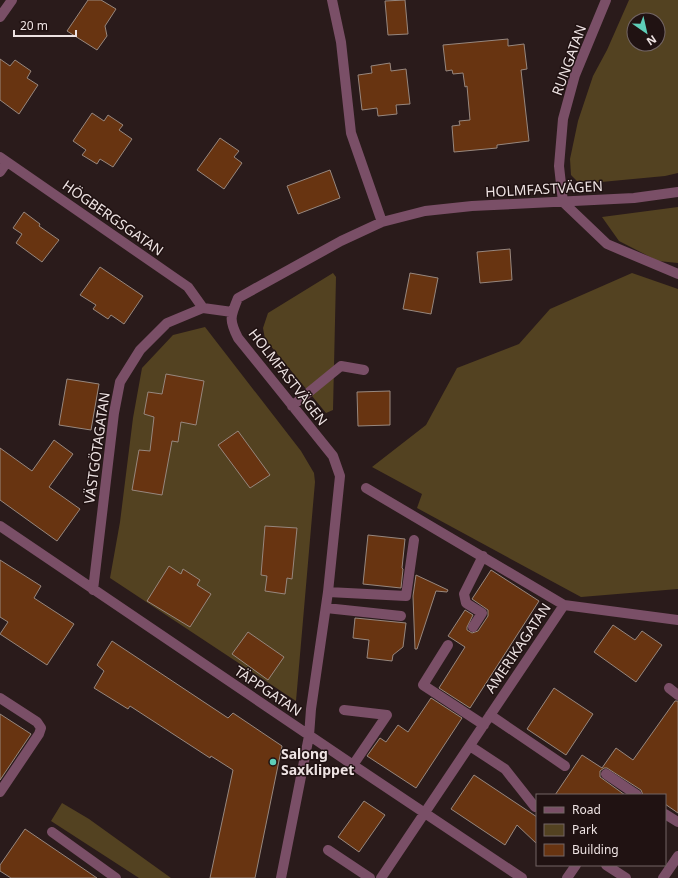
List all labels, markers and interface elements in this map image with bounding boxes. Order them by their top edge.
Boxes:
scale bar [14,12,76,38]
north arrow [626,12,666,52]
text: 20 m [20,17,48,34]
street label: RUNGATAN [547,22,590,98]
text: N [644,32,660,49]
street label: HÖGBERGSGATAN [59,176,168,260]
street label: HOLMFASTVÄGEN [485,176,603,201]
street label: HOLMFASTVÄGEN [245,324,332,429]
street label: VÄSTGÖTAGATAN [79,391,114,505]
street label: AMERIKAGATAN [480,599,555,696]
street label: TÄPPGATAN [231,661,306,720]
place label: Salong Saxklippet [281,744,354,779]
marker: Salong Saxklippet [268,757,278,767]
legend [536,794,666,866]
text: Road [572,801,601,818]
text: Park [572,821,598,838]
text: Building [572,841,619,858]

